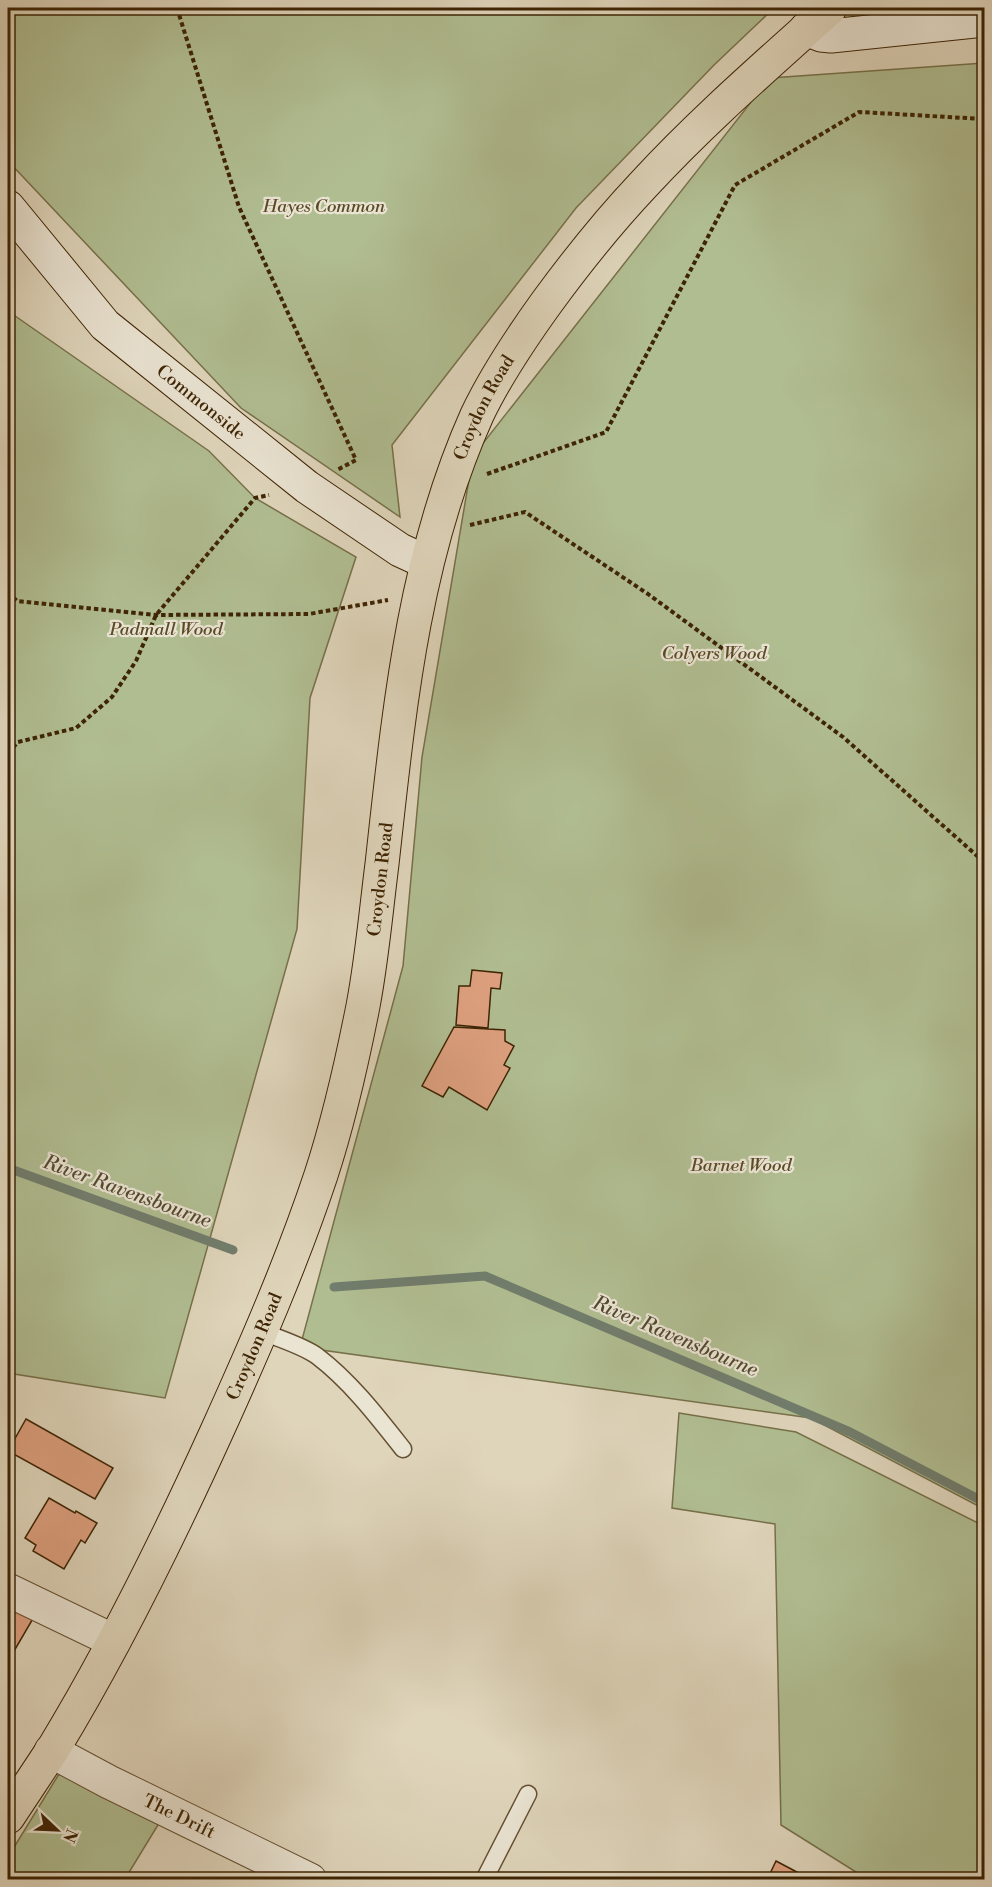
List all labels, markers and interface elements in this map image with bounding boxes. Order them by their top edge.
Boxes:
park label: Hayes Common [262,195,386,218]
street label: Croydon Road [448,350,520,463]
street label: Commonside [152,359,251,445]
park label: Padmall Wood [108,618,224,641]
park label: Colyers Wood [661,642,768,665]
street label: Croydon Road [362,820,398,938]
water label: River Ravensbourne [39,1150,215,1234]
park label: Barnet Wood [689,1154,792,1177]
street label: Croydon Road [221,1289,288,1404]
water label: River Ravensbourne [588,1291,762,1383]
street label: The Drift [139,1789,220,1844]
north arrow [27,1800,87,1860]
text: N [58,1826,82,1846]

